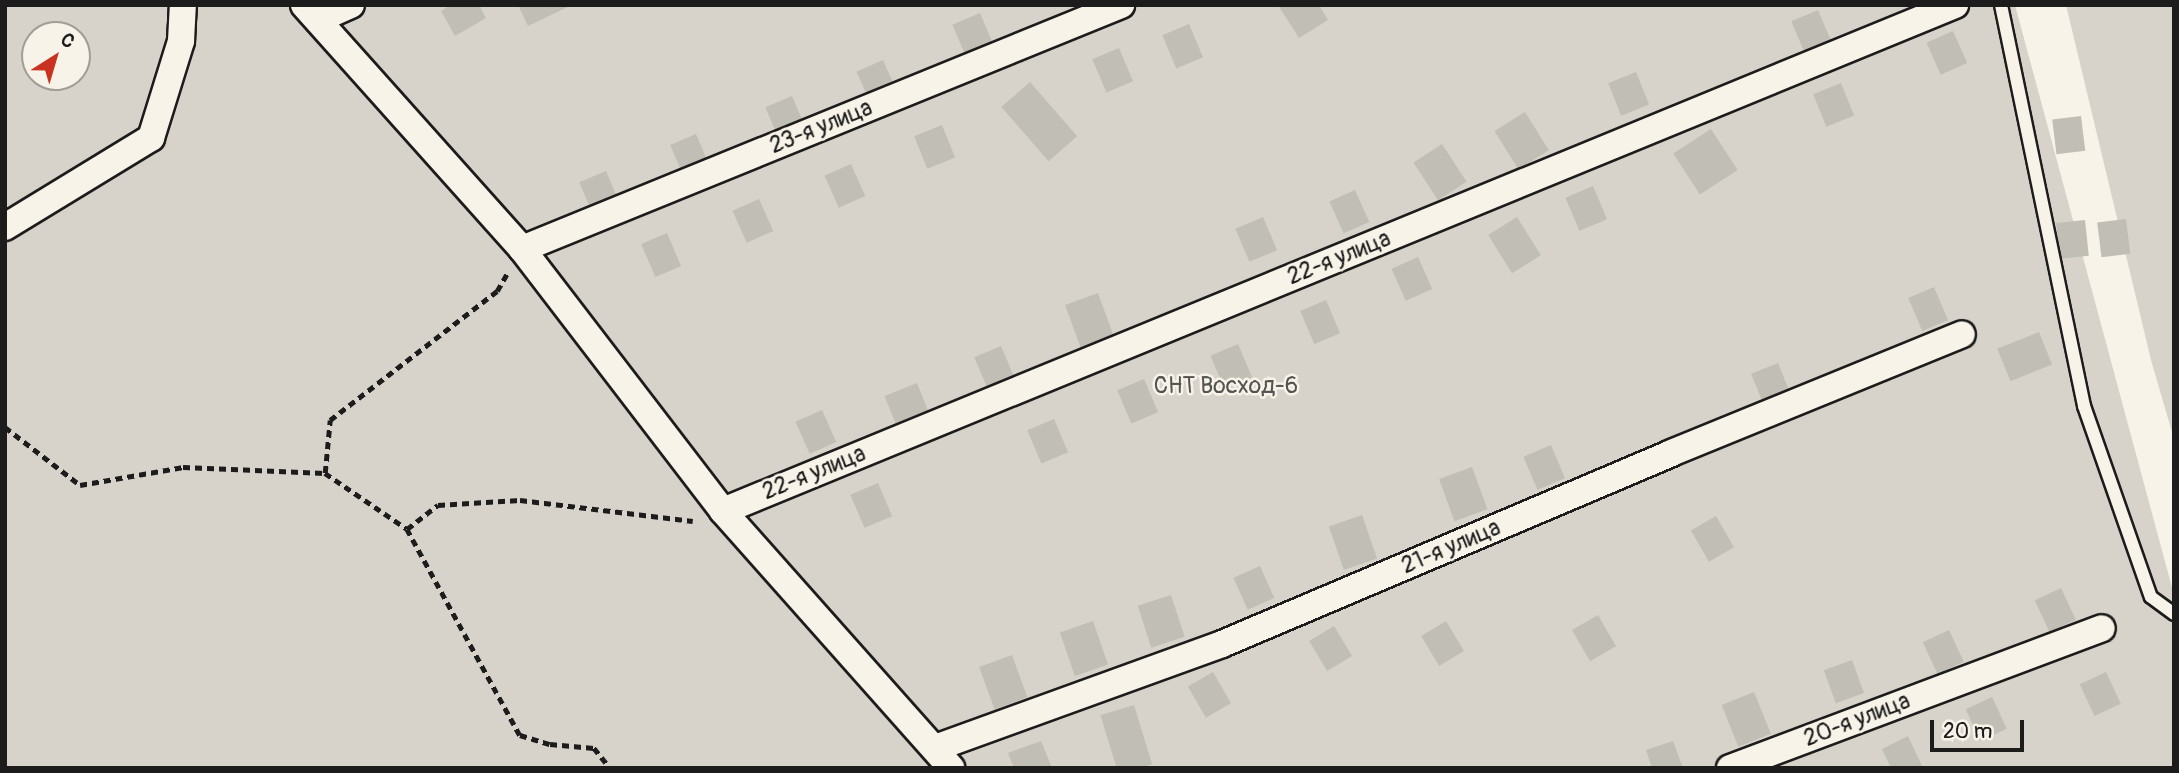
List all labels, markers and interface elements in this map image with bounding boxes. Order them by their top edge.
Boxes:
north arrow [21,21,91,91]
text: С [56,28,79,54]
street label: 23-я улица [766,94,876,160]
street label: 22-я улица [1283,225,1395,291]
park label: СНТ Восход-6 [1154,372,1298,400]
street label: 22-я улица [758,440,870,506]
street label: 21-я улица [1397,514,1505,580]
street label: 20-я улица [1800,687,1914,753]
scale bar [1934,706,2028,750]
text: 20 m [1943,718,1992,745]

